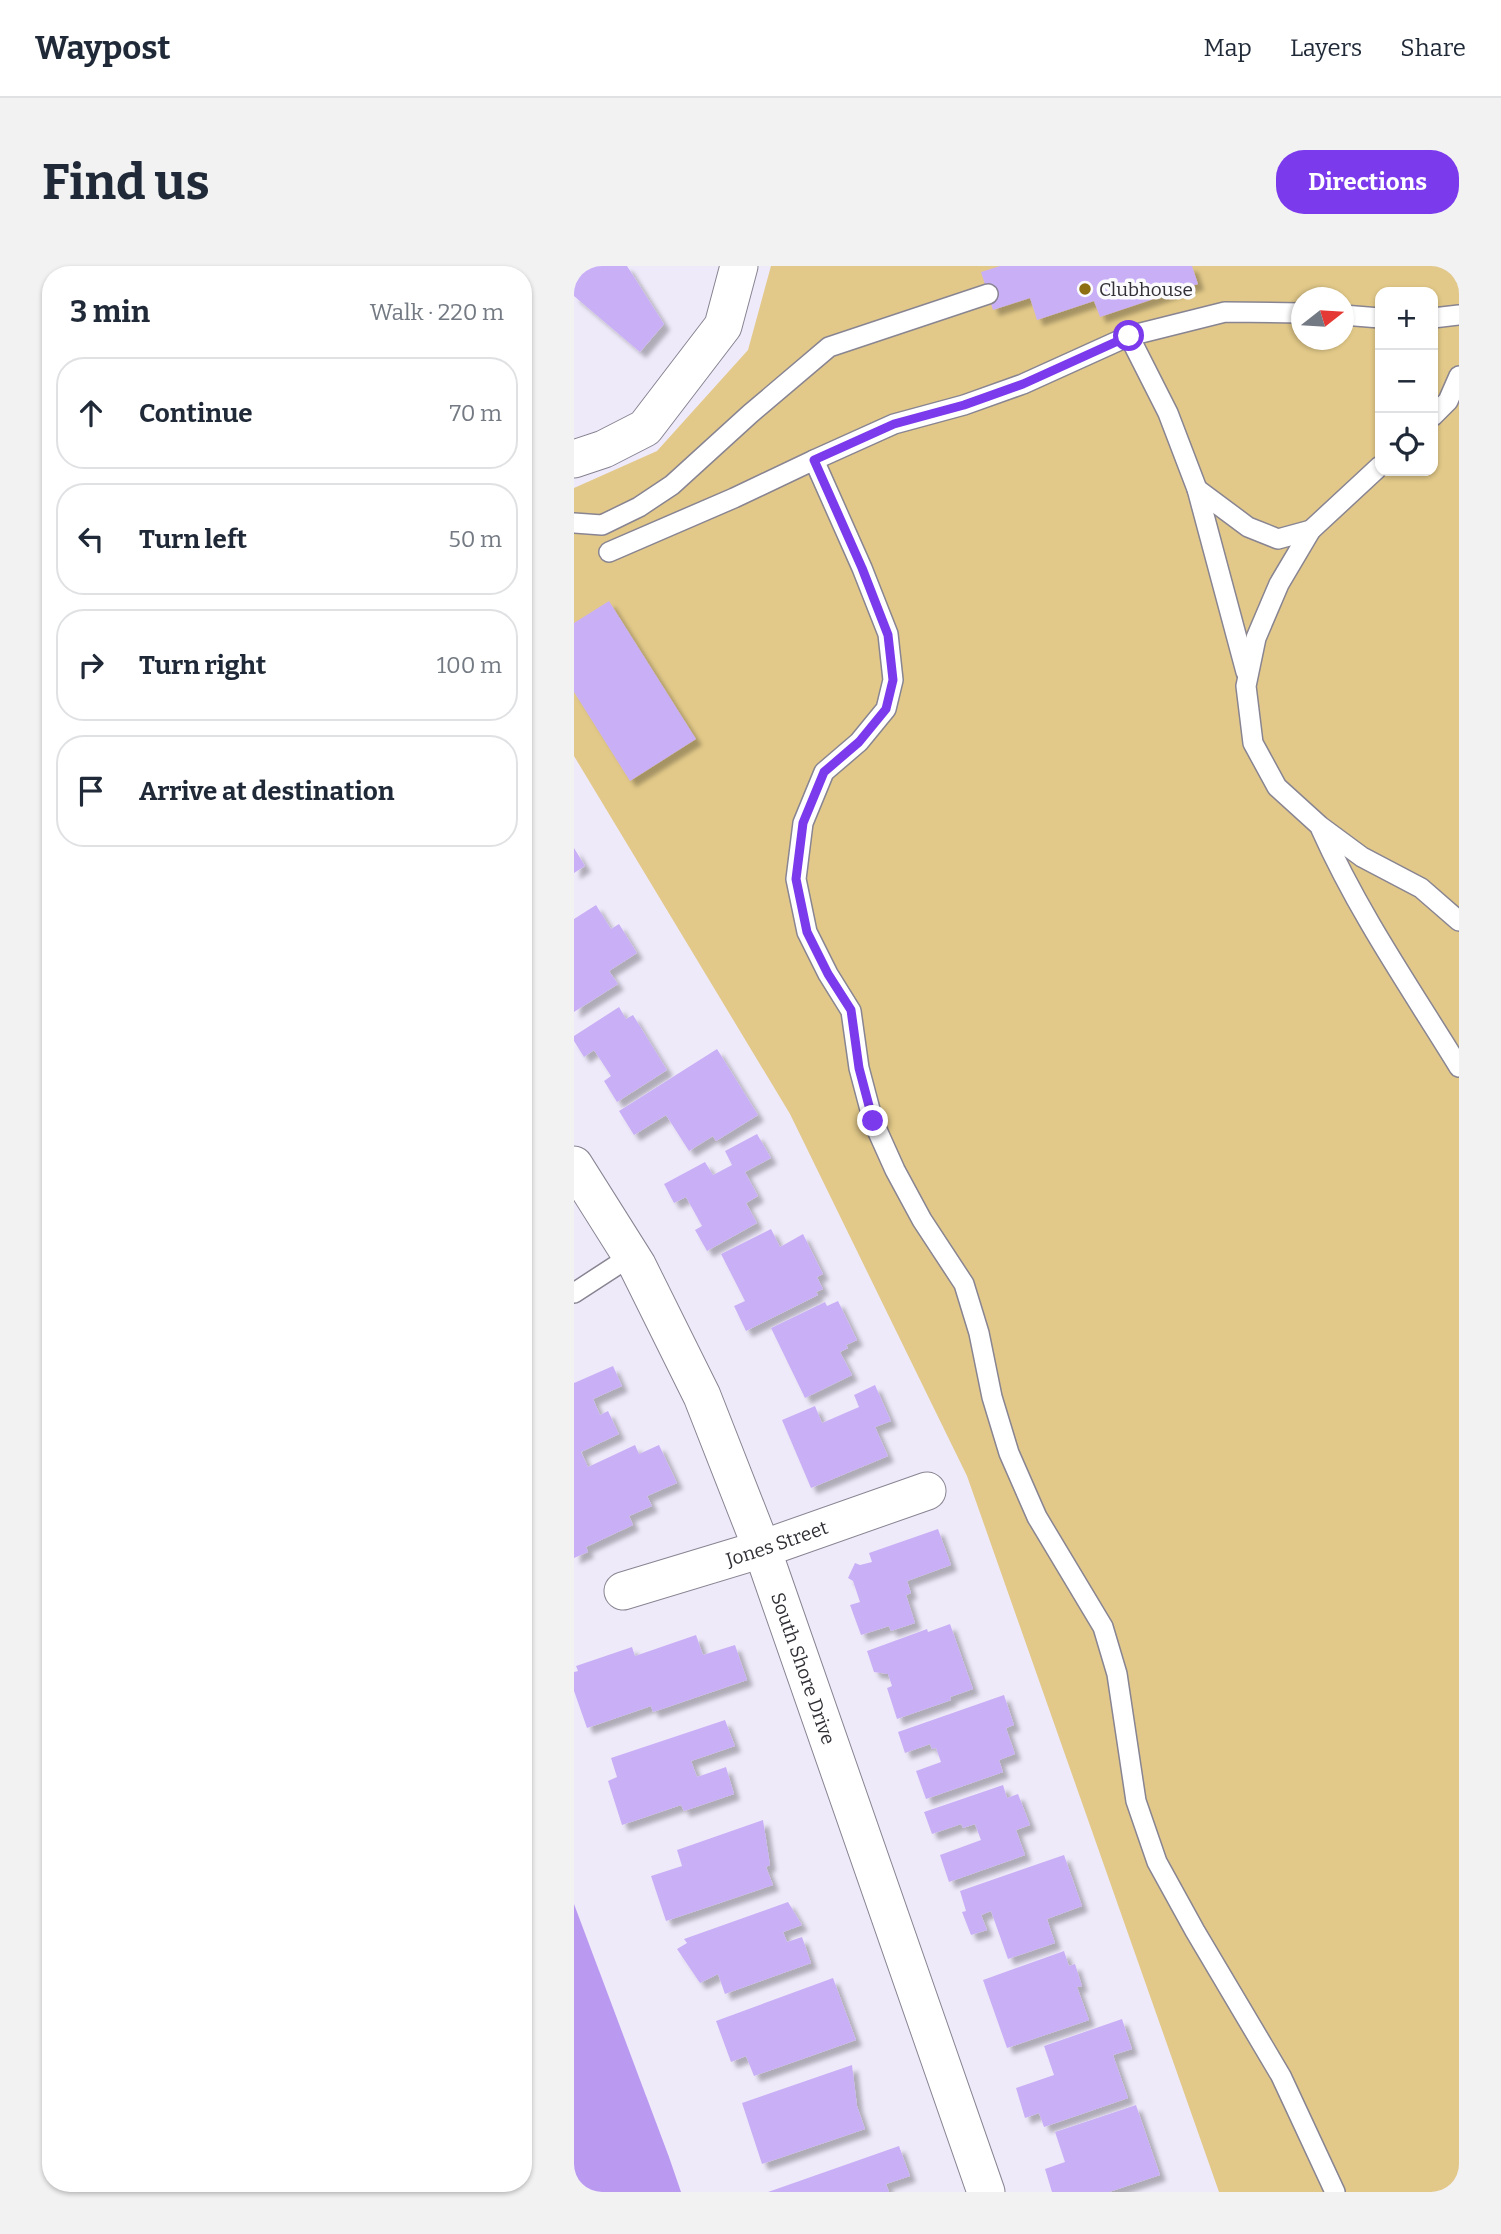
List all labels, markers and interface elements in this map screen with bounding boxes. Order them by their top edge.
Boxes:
text: Waypost [35,28,171,68]
text: Map [1204,34,1252,62]
text: Layers [1290,34,1362,62]
text: Share [1400,34,1466,62]
button: Directions [1276,150,1459,214]
text: Find us [42,153,210,212]
place label: Clubhouse [1099,278,1193,301]
marker: Clubhouse [1077,281,1093,297]
north arrow [1291,287,1354,350]
map controls [1375,287,1438,476]
button: + [1375,287,1438,350]
text: 3 min [70,294,150,330]
text: Walk · 220 m [370,298,504,326]
route start [1113,320,1144,351]
button: − [1375,350,1438,413]
icon: ahead [72,394,110,432]
text: Continue [139,398,253,429]
text: 70 m [450,399,502,427]
button: locate [1375,413,1438,476]
icon: left [72,520,110,558]
text: Turn left [139,524,247,555]
text: 50 m [448,525,502,553]
icon: right [72,646,110,684]
text: Turn right [139,650,266,681]
text: 100 m [437,651,502,679]
icon: arrive [72,772,110,810]
text: Arrive at destination [139,776,394,807]
route end [857,1105,888,1136]
street label: Jones Street [722,1516,831,1572]
street label: South Shore Drive [766,1589,840,1747]

